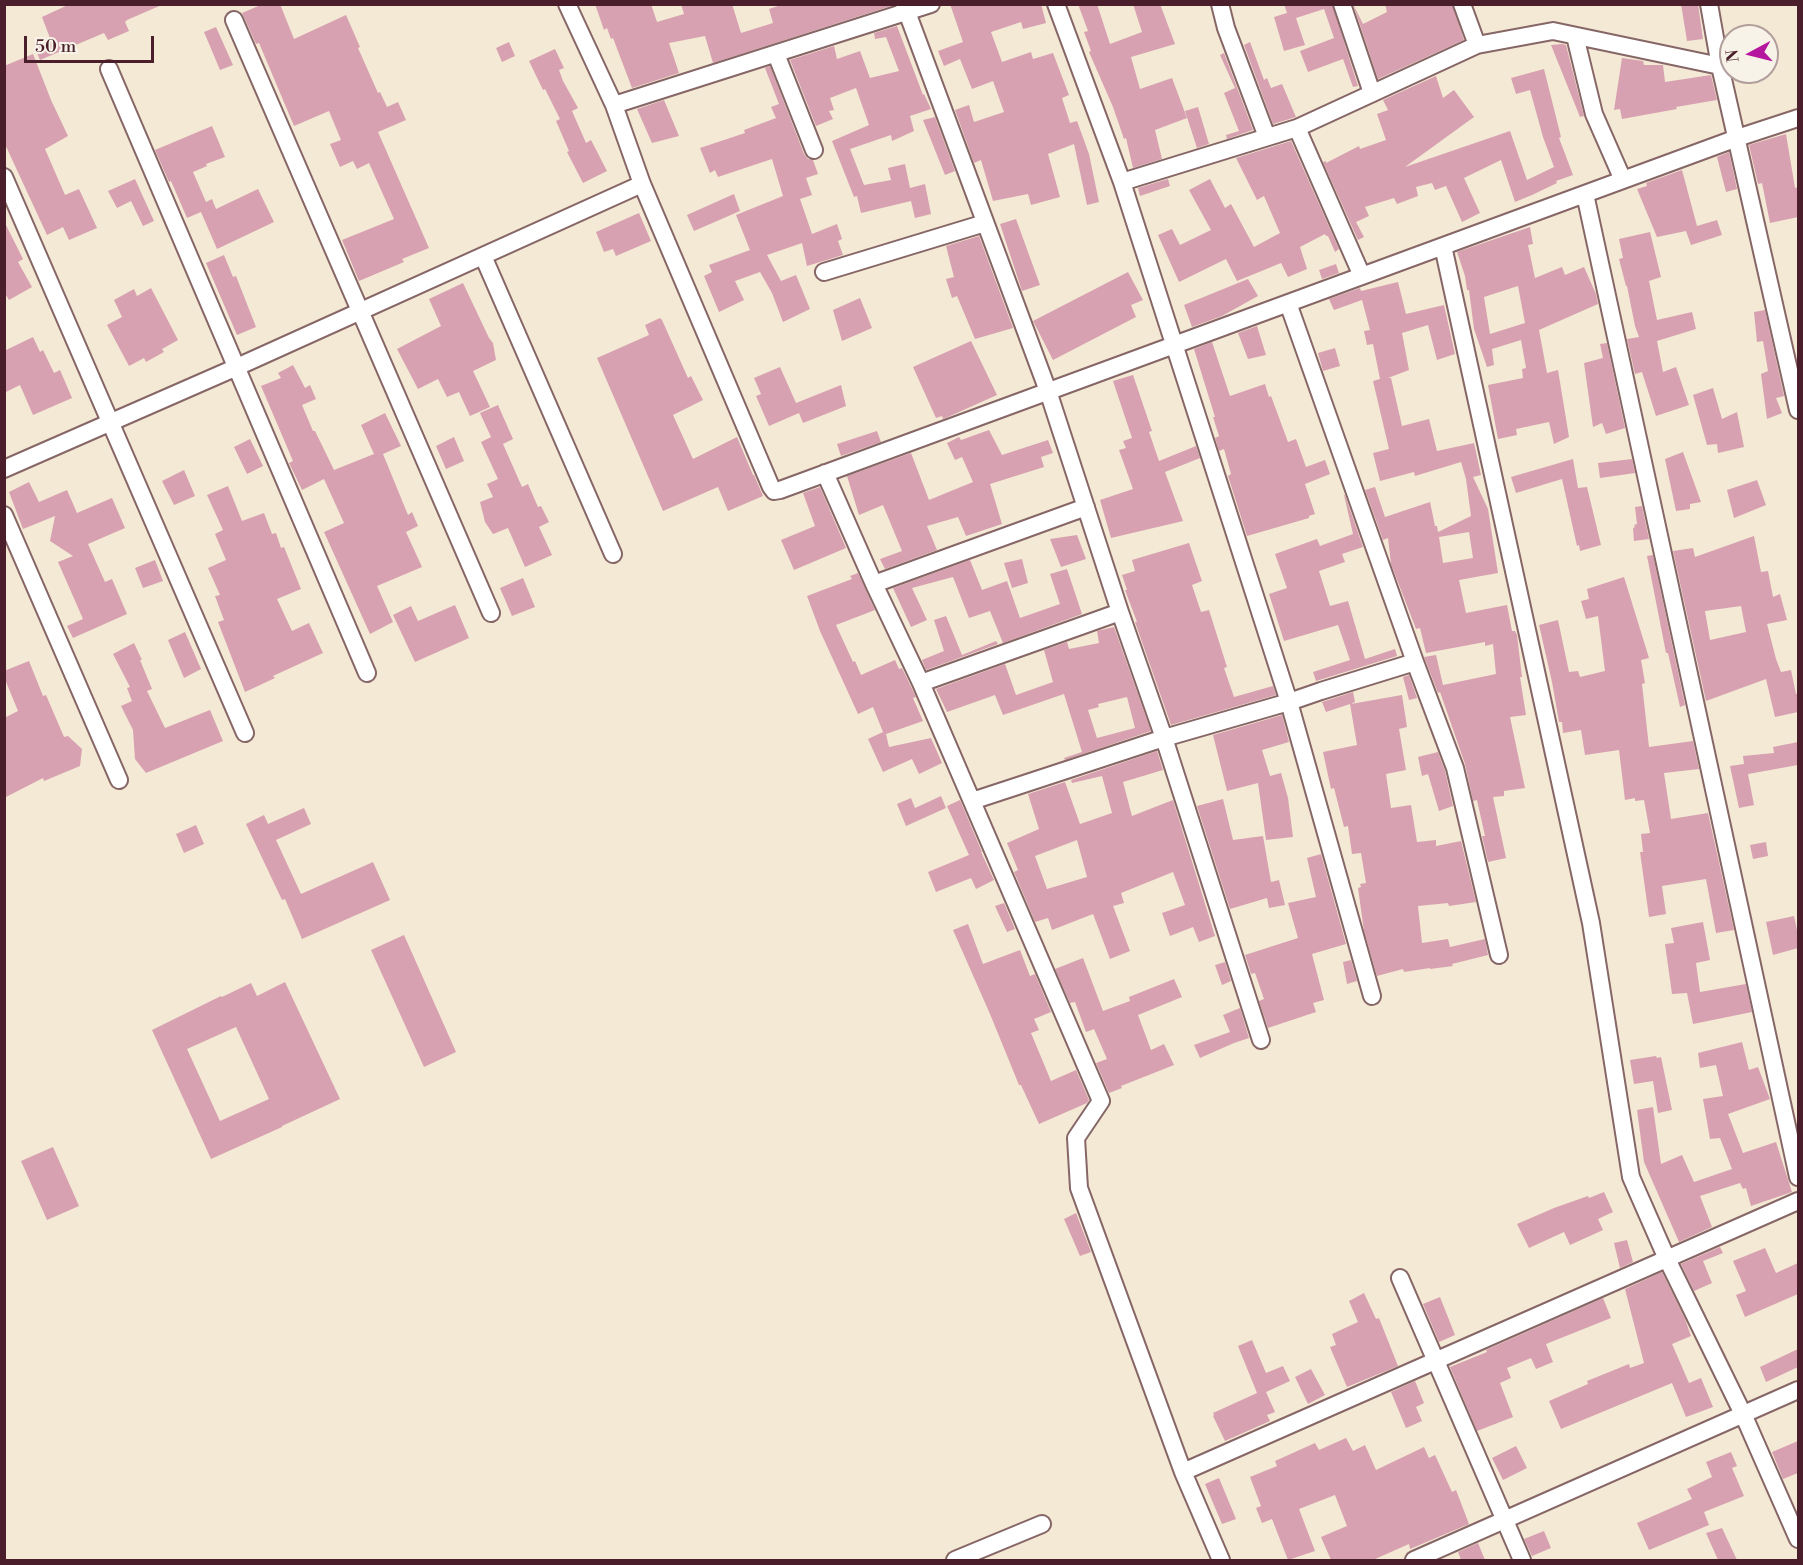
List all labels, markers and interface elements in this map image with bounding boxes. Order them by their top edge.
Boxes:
scale bar [27,24,158,62]
north arrow [1719,24,1779,84]
text: 50 m [35,35,76,58]
text: N [1722,48,1744,63]

